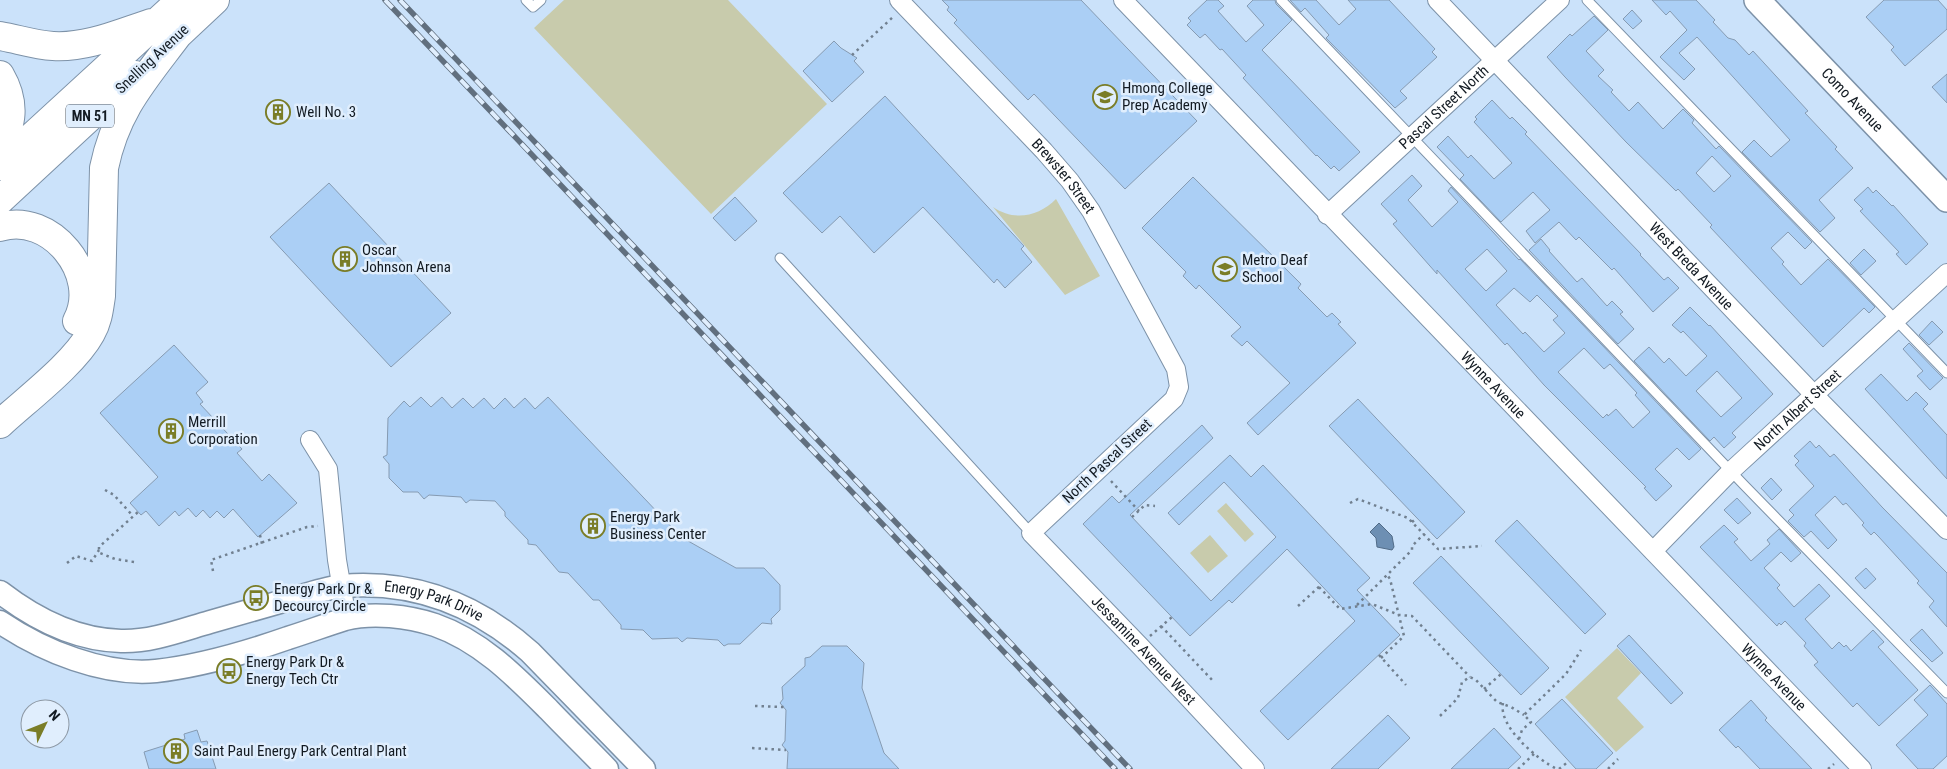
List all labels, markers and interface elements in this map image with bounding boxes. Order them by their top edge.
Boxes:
street label: Snelling Avenue [112,20,192,98]
street label: Pascal Street North [1395,61,1492,153]
street label: Como Avenue [1818,64,1887,136]
place label: Hmong College Prep Academy [1122,79,1213,114]
school or university icon: Hmong College Prep Academy [1092,84,1118,110]
building icon: Well No. 3 [265,99,291,125]
place label: Well No. 3 [296,103,356,121]
road number: MN 51 [66,104,114,128]
street label: Brewster Street [1028,135,1099,217]
street label: West Breda Avenue [1645,219,1737,314]
place label: Oscar Johnson Arena [362,241,451,276]
building icon: Oscar Johnson Arena [332,246,358,272]
place label: Metro Deaf School [1242,251,1308,286]
school or university icon: Metro Deaf School [1212,256,1238,282]
street label: Wynne Avenue [1457,348,1529,422]
street label: North Albert Street [1750,366,1845,454]
place label: Merrill Corporation [188,413,258,448]
street label: North Pascal Street [1059,415,1155,507]
building icon: Merrill Corporation [158,418,184,444]
place label: Energy Park Business Center [610,508,706,543]
building icon: Energy Park Business Center [580,513,606,539]
street label: Energy Park Drive [383,577,486,625]
place label: Energy Park Dr & Decourcy Circle [274,580,373,615]
bus stop icon: Energy Park Dr & Decourcy Circle [243,585,269,611]
street label: Jessamine Avenue West [1088,592,1200,709]
street label: Wynne Avenue [1737,640,1810,714]
place label: Energy Park Dr & Energy Tech Ctr [246,653,345,688]
bus stop icon: Energy Park Dr & Energy Tech Ctr [216,658,242,684]
north arrow [20,699,70,749]
text: N [46,707,63,724]
building icon: Saint Paul Energy Park Central Plant [163,738,189,764]
place label: Saint Paul Energy Park Central Plant [194,742,407,760]

